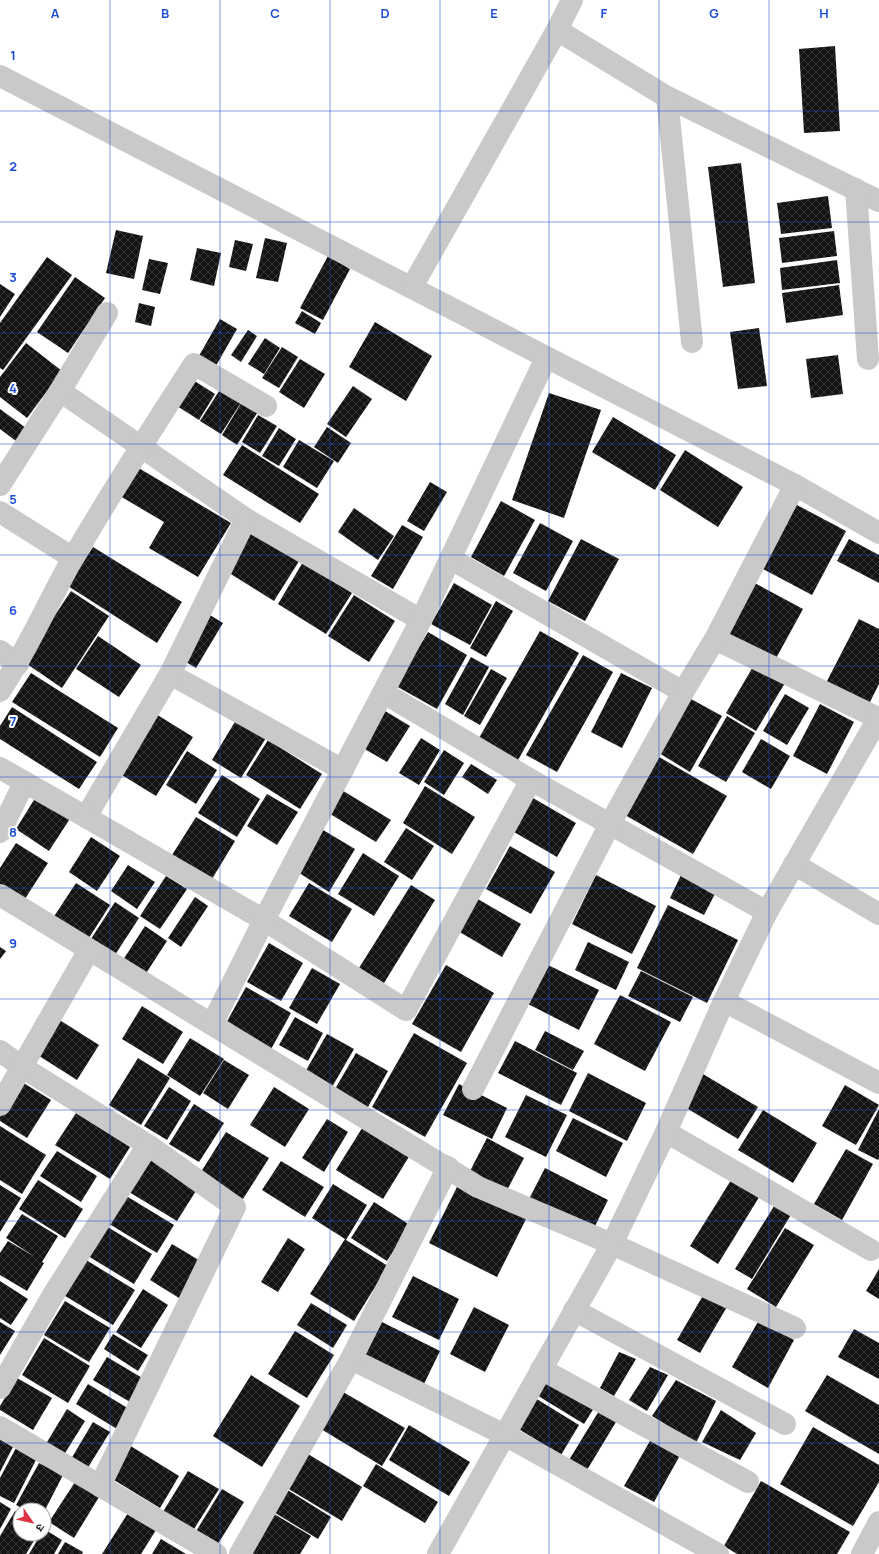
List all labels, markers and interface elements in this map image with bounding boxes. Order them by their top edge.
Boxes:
text: A [51,4,60,22]
text: B [161,4,169,22]
text: C [270,4,280,22]
text: D [380,4,390,22]
text: E [490,4,498,22]
text: F [601,4,608,22]
text: G [709,4,719,22]
text: H [819,4,829,22]
text: 1 [10,46,16,64]
text: 2 [9,157,17,175]
text: 3 [9,268,17,286]
text: 4 [9,379,17,397]
text: 5 [9,490,17,508]
text: 6 [9,601,17,619]
text: 7 [10,712,17,730]
text: 8 [9,823,17,841]
text: 9 [9,934,17,952]
north arrow [12,1502,52,1542]
text: उ [32,1521,49,1535]

